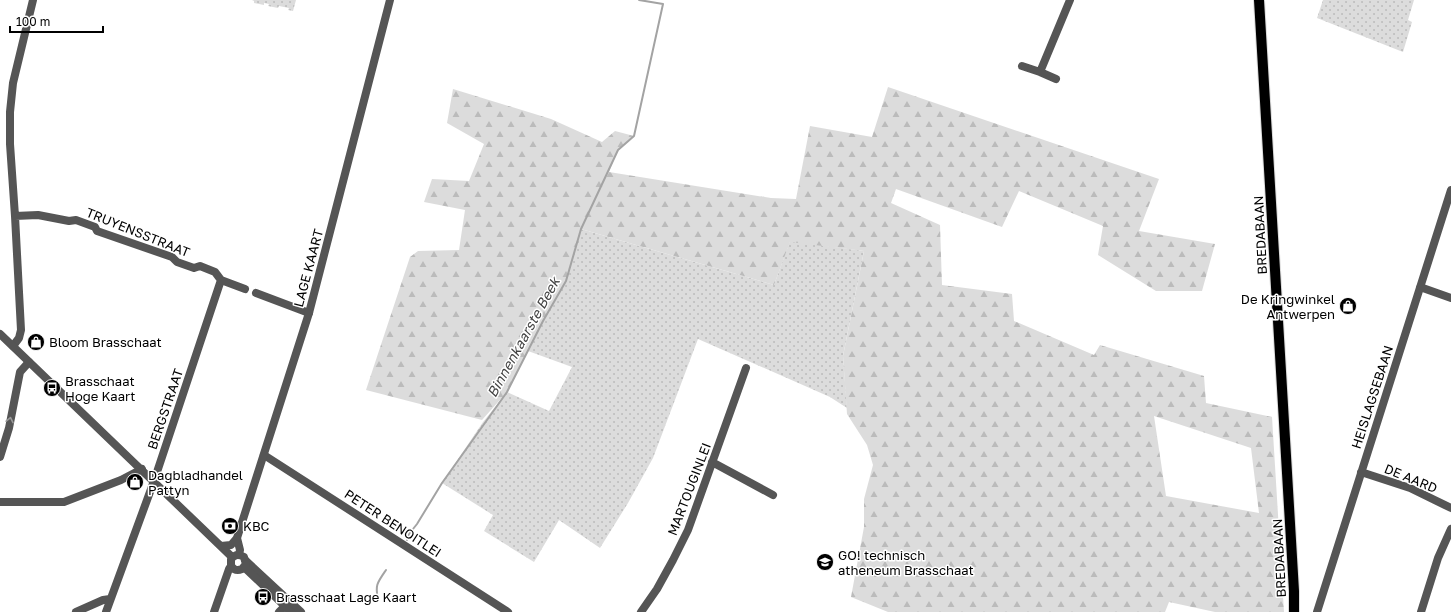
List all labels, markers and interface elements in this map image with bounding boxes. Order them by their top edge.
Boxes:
scale bar [10,8,103,34]
text: 100 m [16,14,50,29]
street label: BREDABAAN [1250,195,1270,275]
street label: TRUYENSSTRAAT [84,204,192,260]
street label: LAGE KAART [290,227,326,309]
water label: Binnenkaarste Beek [483,272,564,400]
place label: De Kringwinkel Antwerpen [1241,291,1335,322]
shop icon: De Kringwinkel Antwerpen [1338,296,1358,316]
shop icon: Bloom Brasschaat [26,332,46,352]
place label: Bloom Brasschaat [49,334,162,350]
street label: HEISLAGSEBAAN [1348,343,1396,451]
street label: BERGSTRAAT [144,366,186,452]
place label: Brasschaat Hoge Kaart [65,373,136,404]
bus stop icon: Brasschaat Hoge Kaart [42,378,62,398]
one-way arrow [6,417,14,423]
street label: MARTOUGINLEI [664,440,714,538]
street label: DE AARD [1382,460,1440,496]
place label: Dagbladhandel Pattyn [148,467,243,498]
shop icon: Dagbladhandel Pattyn [125,472,145,492]
street label: PETER BENOITLEI [342,486,444,560]
bank icon: KBC [220,516,240,536]
place label: KBC [243,518,270,534]
street label: BREDABAAN [1269,518,1289,598]
place label: GO! technisch atheneum Brasschaat [838,547,974,578]
school or university icon: GO! technisch atheneum Brasschaat [815,552,835,572]
bus stop icon: Brasschaat Lage Kaart [253,587,273,607]
place label: Brasschaat Lage Kaart [276,589,417,605]

